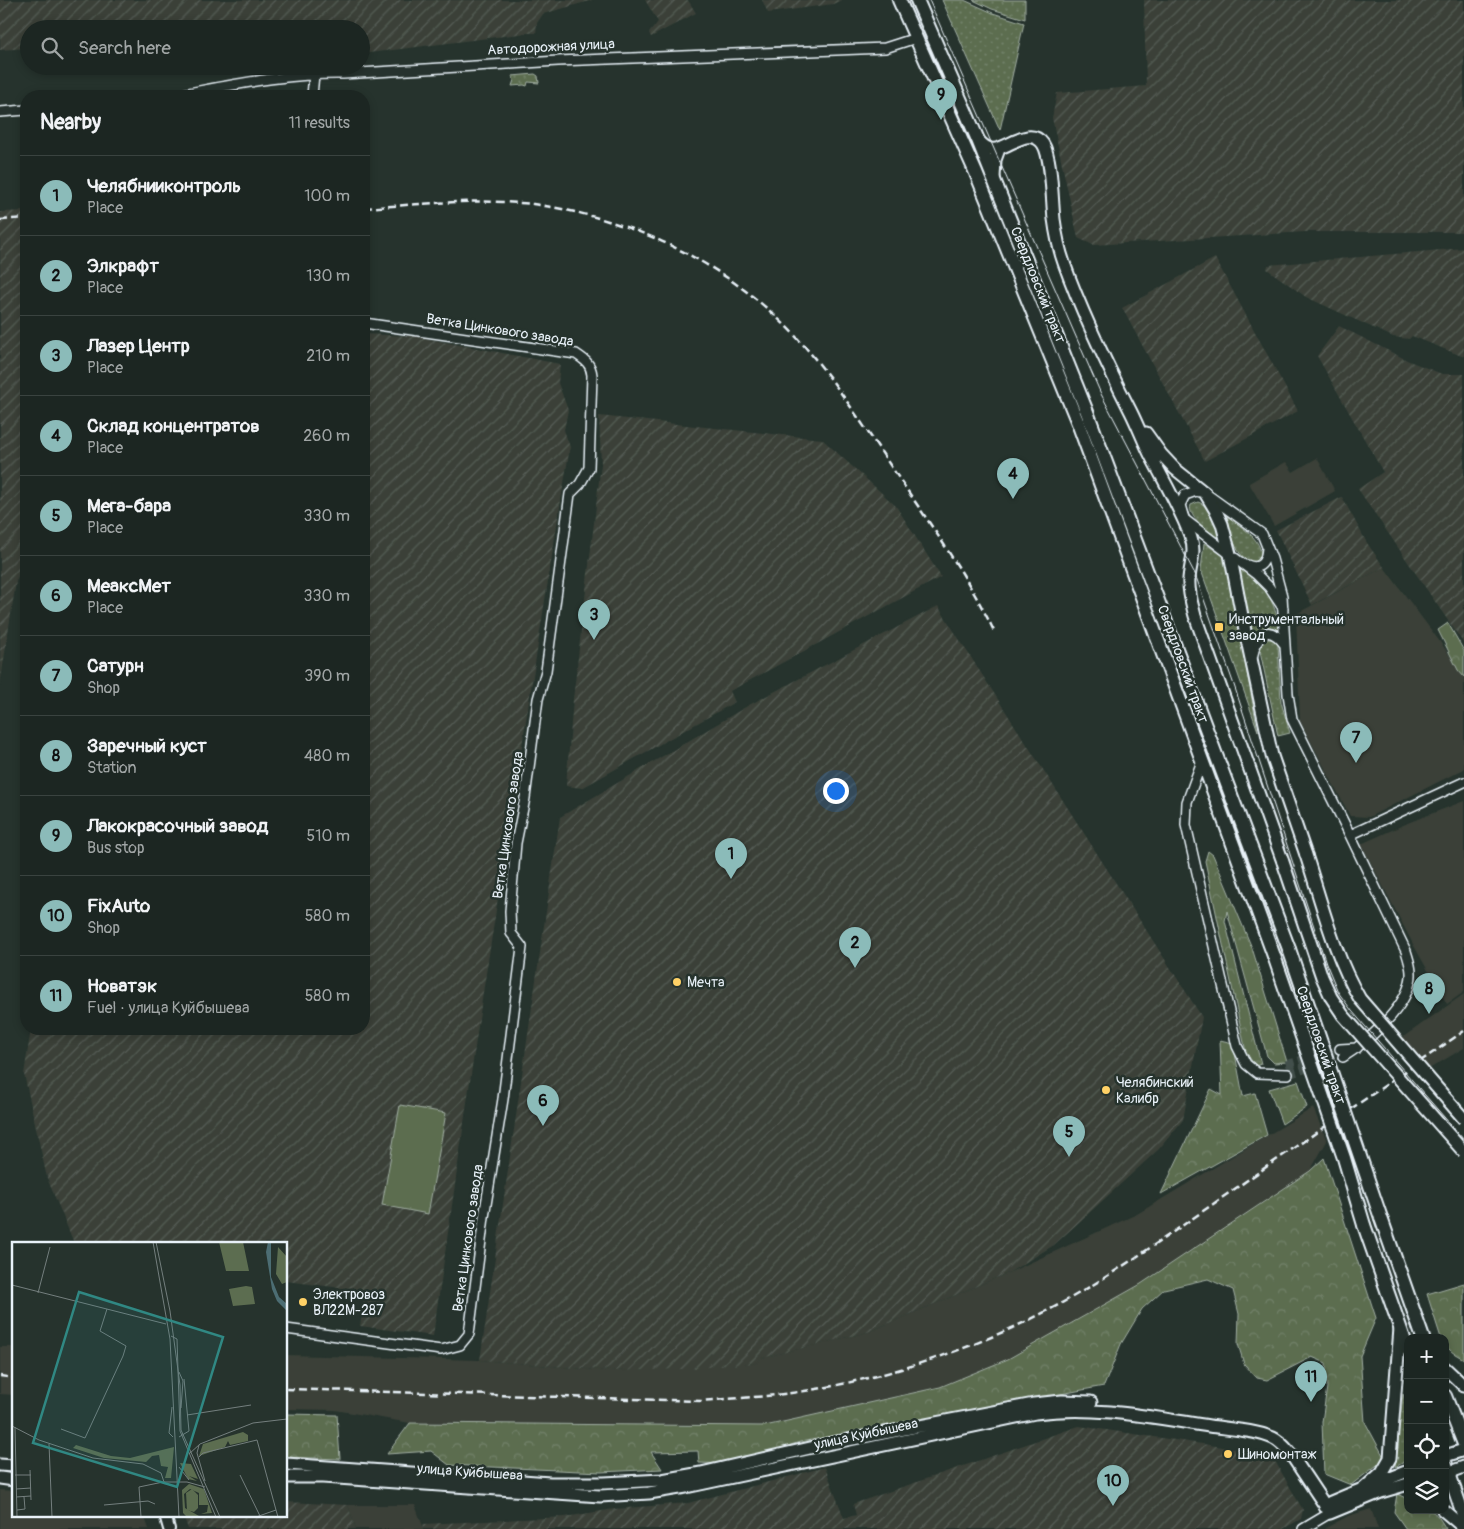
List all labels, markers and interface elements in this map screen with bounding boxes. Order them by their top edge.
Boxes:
search box [20,20,370,75]
icon: search [38,34,66,62]
street label: Автодорожная улица [487,35,615,59]
text: Search here [78,36,171,60]
pin: 9 [925,79,957,120]
text: Nearby [40,109,101,136]
text: 11 results [288,113,350,133]
text: Челябнииконтроль [87,174,241,198]
text: 1 [53,186,59,206]
text: 100 m [304,186,350,206]
text: Place [87,198,123,218]
street label: Свердловский тракт [1007,224,1069,346]
text: Элкрафт [87,254,159,278]
text: 2 [52,266,60,286]
text: 130 m [306,266,350,286]
text: Place [87,278,123,298]
street label: Ветка Цинкового завода [425,310,575,350]
text: Лазер Центр [87,334,190,358]
text: 3 [52,346,60,366]
text: 210 m [306,346,350,366]
text: Place [87,358,123,378]
text: Склад концентратов [87,414,260,438]
text: 4 [51,426,61,446]
text: 260 m [303,426,350,446]
text: Place [87,438,123,458]
pin: 4 [997,458,1029,499]
text: Мега-бара [87,494,171,518]
text: 5 [52,506,60,526]
text: 330 m [304,506,350,526]
text: Place [87,518,123,538]
text: МеаксМет [87,574,171,598]
text: 6 [51,586,61,606]
text: 330 m [304,586,350,606]
text: Place [87,598,123,618]
pin: 3 [578,599,610,640]
street label: Свердловский тракт [1154,603,1212,725]
place label: Инструментальный завод [1229,611,1344,644]
marker: Инструментальный завод [1213,621,1225,633]
text: Сатурн [87,654,144,678]
text: 7 [52,666,60,686]
text: 390 m [304,666,350,686]
text: Shop [87,678,120,698]
pin: 7 [1340,722,1372,763]
text: Заречный куст [87,734,207,758]
text: 8 [52,746,60,766]
text: 480 m [304,746,350,766]
street label: Ветка Цинкового завода [489,750,527,900]
text: Station [87,758,137,778]
your location [823,778,849,804]
text: Лакокрасочный завод [87,814,268,838]
text: 9 [52,826,60,846]
text: 510 m [306,826,350,846]
text: Bus stop [87,838,145,858]
pin: 1 [715,838,747,879]
text: FixAuto [87,894,150,918]
text: 10 [47,906,65,926]
text: 580 m [305,906,350,926]
text: Shop [87,918,120,938]
pin: 2 [839,927,871,968]
pin: 8 [1413,973,1445,1014]
text: Новатэк [87,974,157,998]
place label: Мечта [687,974,725,991]
marker: Мечта [671,976,683,988]
street label: Свердловский тракт [1293,984,1349,1106]
text: 11 [50,986,62,1006]
text: 580 m [305,986,350,1006]
text: Fuel · улица Куйбышева [87,998,250,1018]
place label: Челябинский Калибр [1116,1074,1194,1107]
marker: Челябинский Калибр [1100,1084,1112,1096]
pin: 6 [527,1085,559,1126]
pin: 5 [1053,1116,1085,1157]
street label: Ветка Цинкового завода [449,1163,487,1313]
inset map [12,1242,288,1516]
place label: Электровоз ВЛ22М-287 [313,1286,385,1319]
marker: Электровоз ВЛ22М-287 [297,1296,309,1308]
map controls [1404,1334,1449,1514]
button: + [1404,1334,1449,1379]
pin: 11 [1295,1361,1327,1402]
button: − [1404,1379,1449,1424]
street label: улица Куйбышева [811,1415,920,1454]
button: locate [1404,1424,1449,1469]
place label: Шиномонтаж [1238,1446,1316,1463]
marker: Шиномонтаж [1222,1448,1234,1460]
street label: улица Куйбышева [416,1460,523,1484]
pin: 10 [1097,1465,1129,1506]
button: layers [1404,1469,1449,1514]

